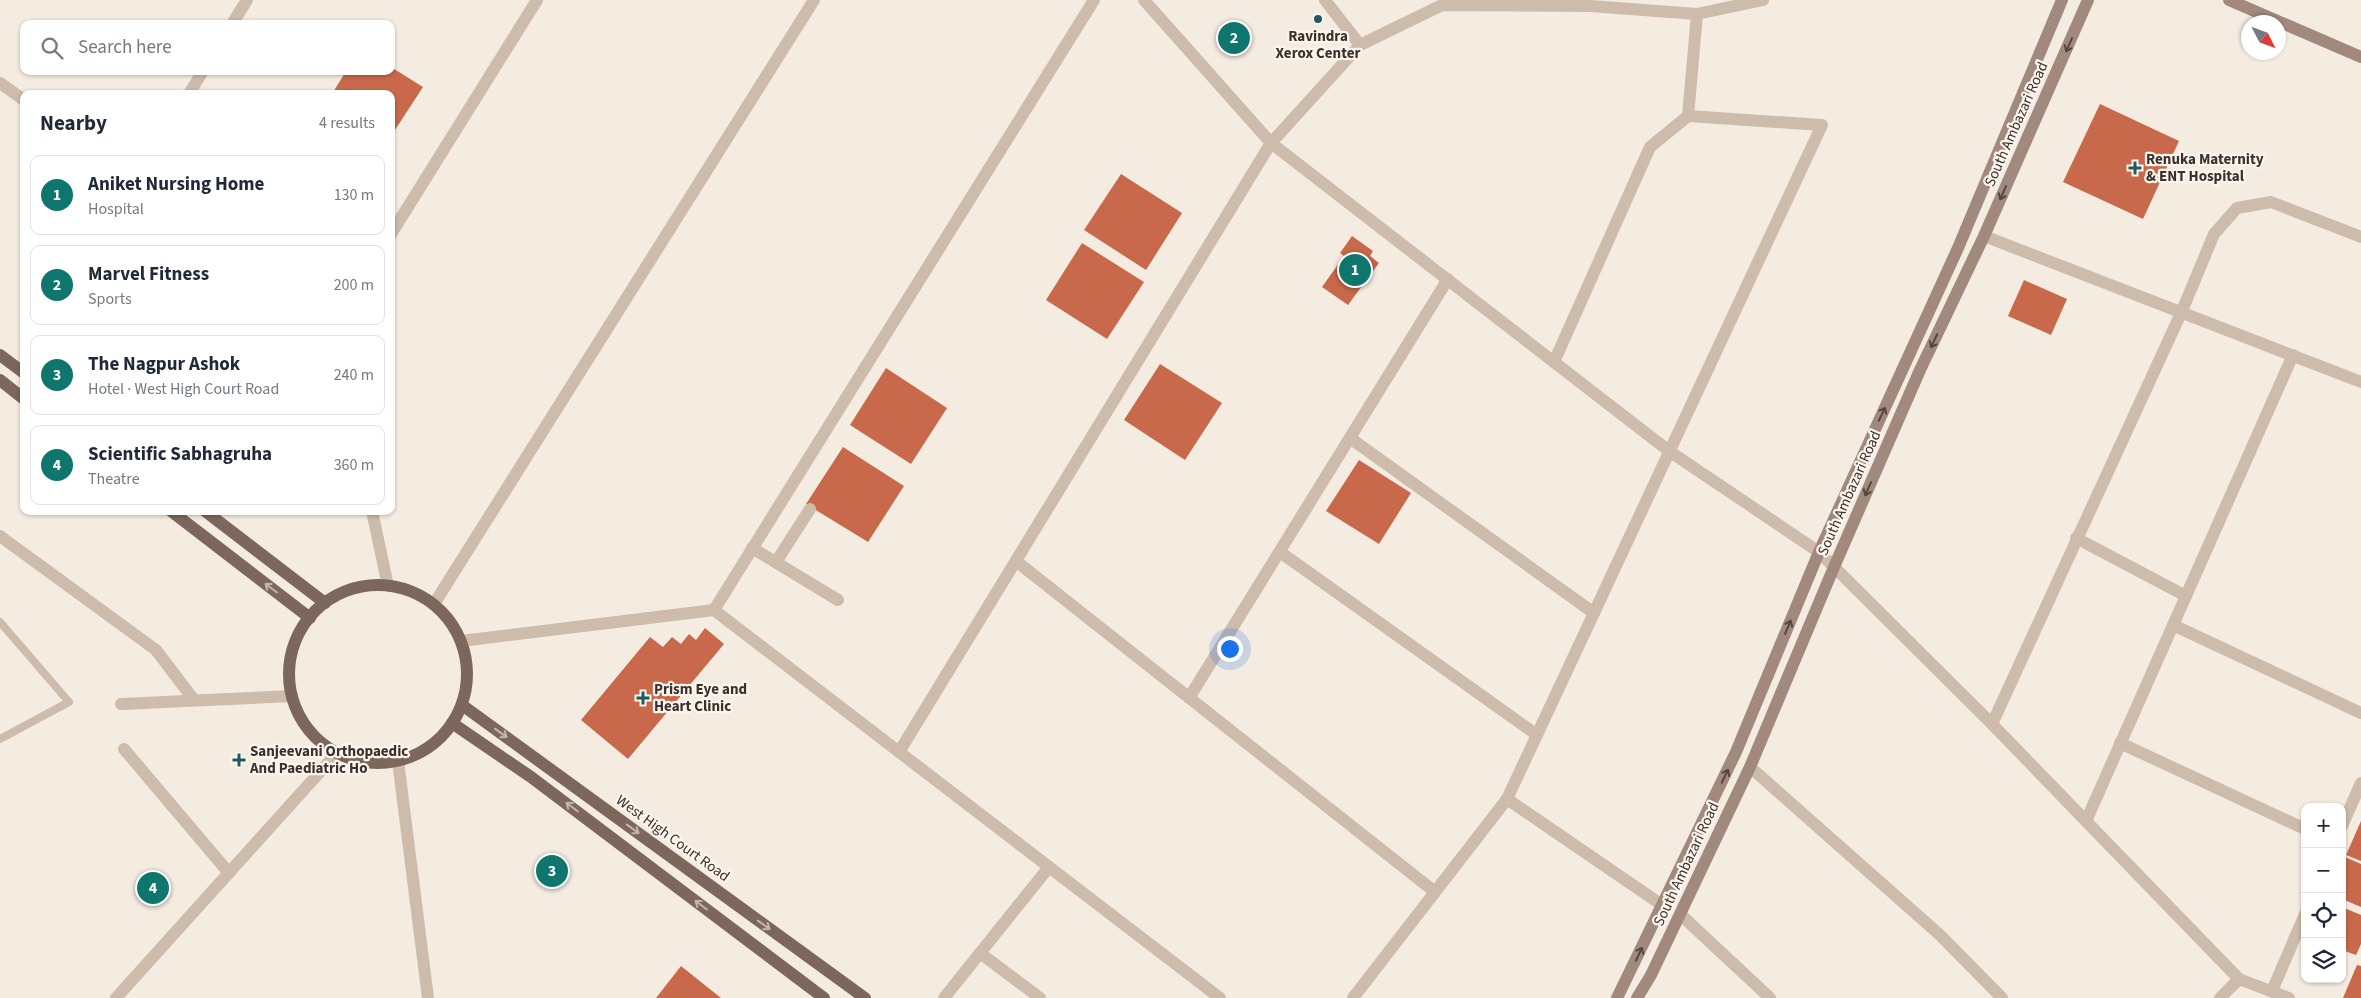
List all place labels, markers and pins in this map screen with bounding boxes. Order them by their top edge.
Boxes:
marker: Ravindra Xerox Center [1312,13,1324,25]
pin: 2 [1218,19,1250,57]
place label: Ravindra Xerox Center [1276,26,1360,64]
place label: Renuka Maternity & ENT Hospital [2146,149,2264,187]
marker: Renuka Maternity & ENT Hospital [2128,161,2142,175]
pin: 1 [1339,251,1371,289]
place label: Prism Eye and Heart Clinic [654,679,747,717]
marker: Prism Eye and Heart Clinic [636,691,650,705]
place label: Sanjeevani Orthopaedic And Paediatric Ho [249,741,408,779]
marker: Sanjeevani Orthopaedic And Paediatric Ho [232,753,246,767]
pin: 3 [536,852,568,890]
pin: 4 [137,869,169,907]

